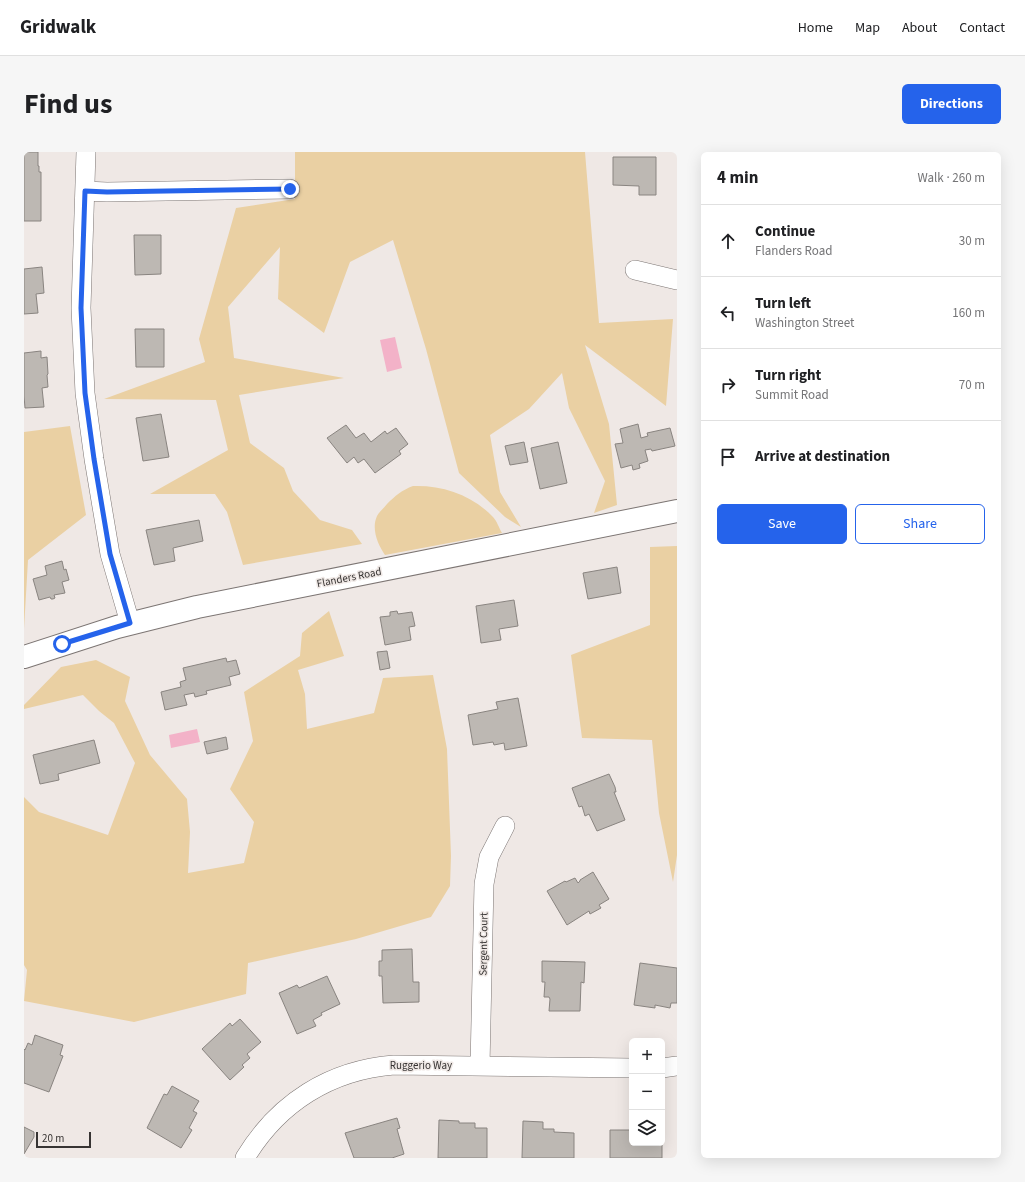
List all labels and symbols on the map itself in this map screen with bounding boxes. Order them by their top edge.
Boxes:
route end [281,180,299,198]
street label: Flanders Road [315,564,383,591]
route start [53,635,71,653]
street label: Sergent Court [475,912,492,976]
street label: Ruggerio Way [390,1058,452,1073]
scale bar [36,1130,91,1149]

